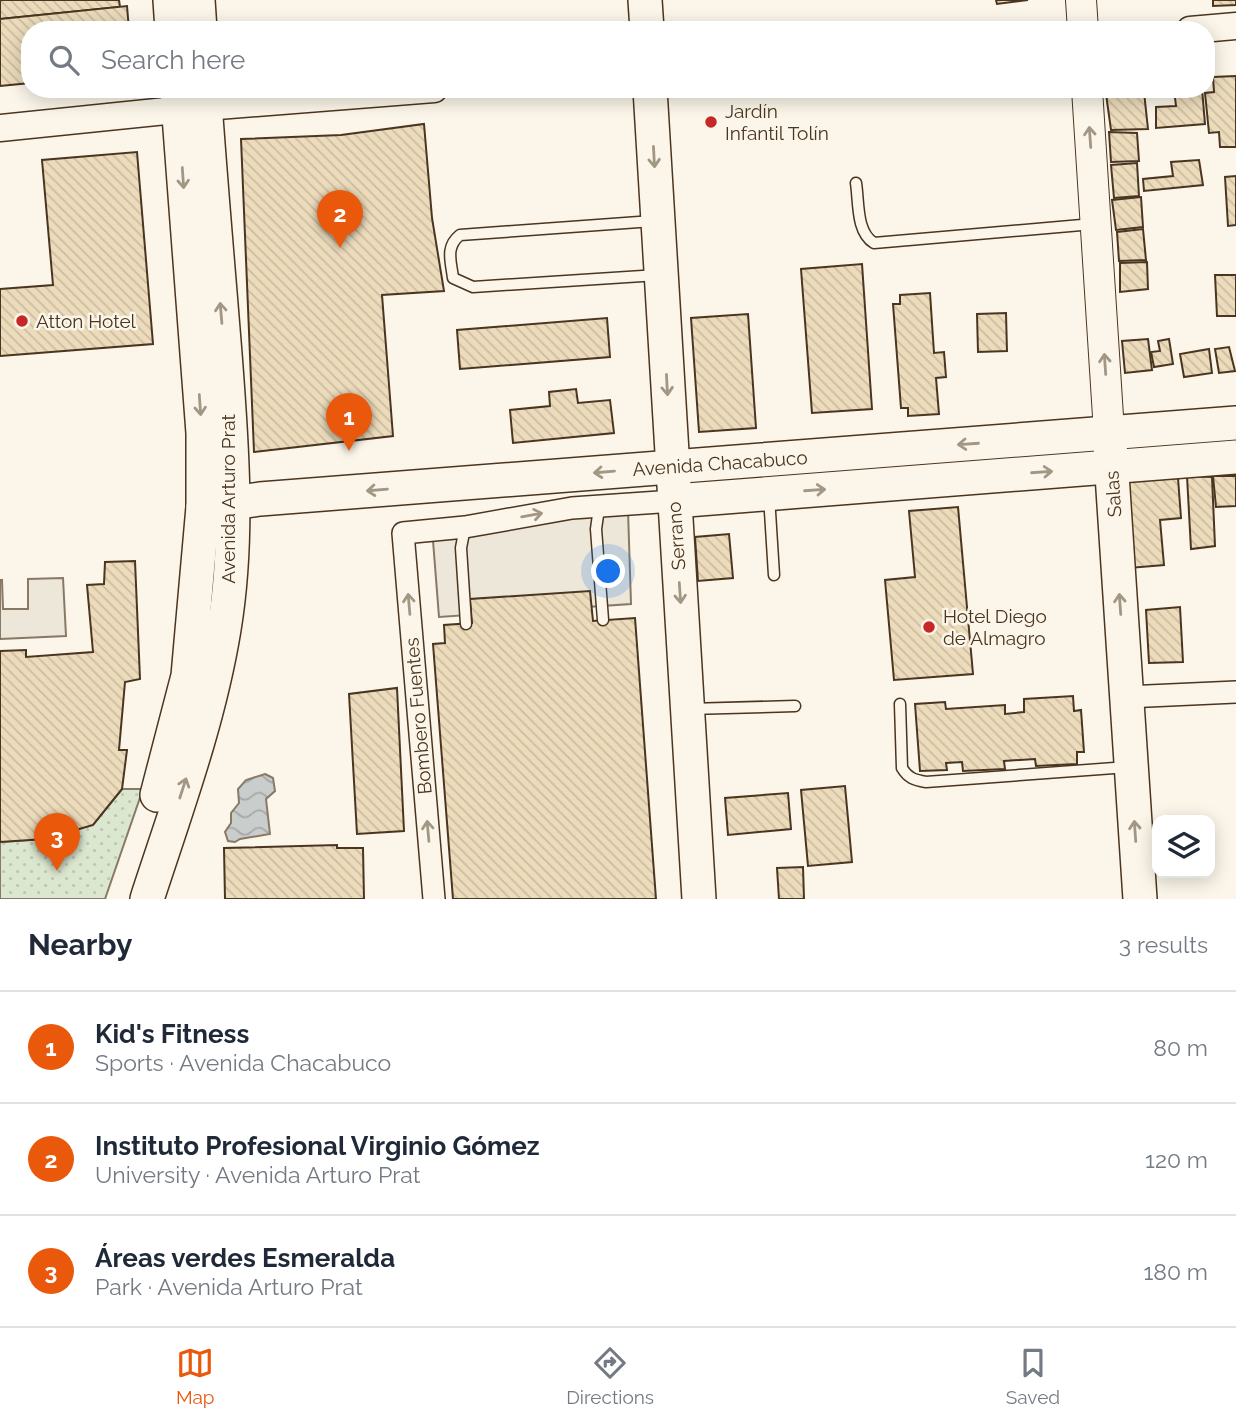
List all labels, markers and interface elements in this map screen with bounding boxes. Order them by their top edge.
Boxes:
search box [21,21,1215,98]
icon: search [45,41,83,79]
text: Search here [101,45,245,75]
place label: Jardín Infantil Tolín [725,100,829,144]
marker: Jardín Infantil Tolín [703,114,719,130]
one-way arrow [1083,127,1096,149]
one-way arrow [648,146,661,169]
one-way arrow [177,167,190,189]
pin: 2 [317,190,363,248]
one-way arrow [214,302,227,325]
place label: Atton Hotel [36,310,137,332]
marker: Atton Hotel [14,313,30,329]
one-way arrow [1098,353,1111,376]
one-way arrow [661,373,674,396]
one-way arrow [194,393,207,416]
pin: 1 [326,393,372,451]
street label: Avenida Arturo Prat [217,414,239,584]
one-way arrow [957,438,979,451]
street label: Avenida Chacabuco [632,446,808,480]
one-way arrow [1030,465,1053,478]
one-way arrow [593,466,616,479]
street label: Salas [1100,470,1126,518]
one-way arrow [803,483,826,496]
one-way arrow [366,484,389,497]
street label: Serrano [663,501,689,571]
one-way arrow [520,508,543,522]
your location [591,554,625,588]
one-way arrow [673,581,686,604]
one-way arrow [1113,593,1126,616]
one-way arrow [402,594,415,616]
place label: Hotel Diego de Almagro [943,605,1047,649]
marker: Hotel Diego de Almagro [921,619,937,635]
street label: Bombero Fuentes [400,637,436,795]
one-way arrow [178,777,190,799]
pin: 3 [34,813,80,871]
map controls [1152,815,1215,878]
button: layers [1152,815,1215,878]
one-way arrow [421,820,434,843]
one-way arrow [1128,820,1141,843]
text: Nearby [28,927,132,962]
text: 3 results [1119,931,1208,958]
text: Kid's Fitness [95,1019,249,1049]
text: 1 [45,1034,57,1061]
text: 80 m [1153,1034,1208,1061]
text: Sports · Avenida Chacabuco [95,1049,391,1076]
text: Instituto Profesional Virginio Gómez [95,1131,539,1161]
text: 2 [45,1146,57,1173]
text: 120 m [1145,1146,1208,1173]
text: University · Avenida Arturo Prat [95,1161,420,1188]
text: Áreas verdes Esmeralda [95,1243,395,1273]
text: 3 [45,1258,57,1285]
text: 180 m [1143,1258,1208,1285]
text: Park · Avenida Arturo Prat [95,1273,363,1300]
tab: Map [176,1344,215,1408]
tab: Directions [566,1344,654,1408]
tab: Saved [1006,1344,1060,1408]

